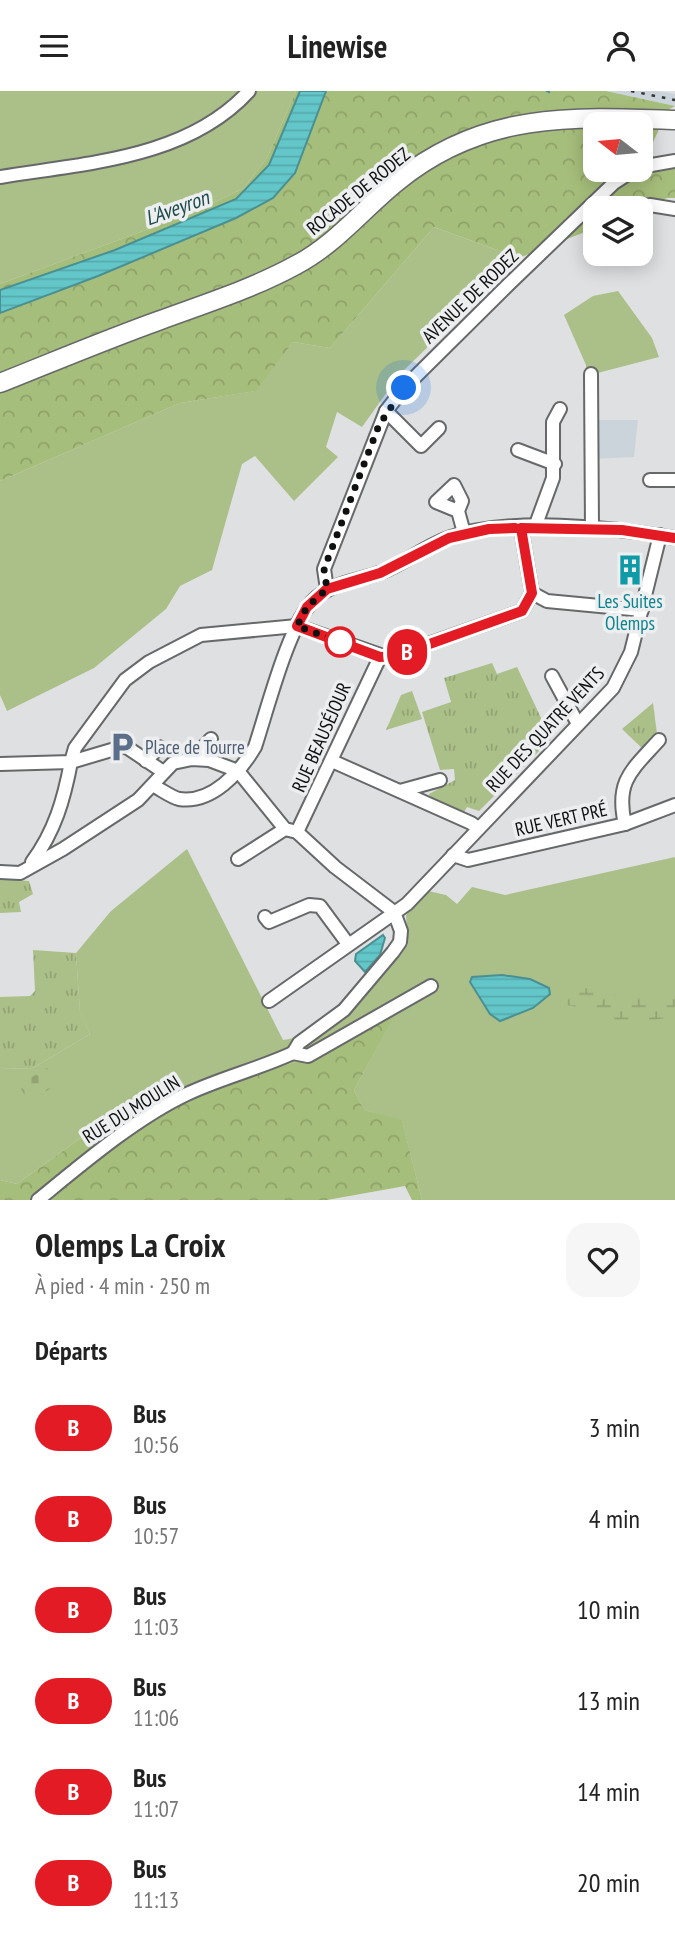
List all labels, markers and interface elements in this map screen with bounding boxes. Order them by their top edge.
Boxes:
text: Linewise [287,25,388,67]
icon: menu [35,27,73,65]
icon: person [602,27,640,65]
north arrow [583,112,653,182]
map controls [583,112,653,266]
street label: ROCADE DE RODEZ [301,142,415,240]
water label: L'Aveyron [141,183,214,231]
button: layers [583,196,653,266]
street label: AVENUE DE RODEZ [417,244,523,348]
your location [386,370,421,405]
building icon: Les Suites Olemps [613,553,647,587]
place label: Les Suites Olemps [597,589,663,635]
unlabelled marker [325,627,355,657]
line badge: B [384,629,430,675]
text: B [401,636,413,667]
street label: RUE DES QUATRE VENTS [481,661,609,797]
street label: RUE BEAUSÉJOUR [286,678,356,796]
parking icon: Place de Tourre [105,730,139,764]
place label: Place de Tourre [145,735,245,759]
street label: RUE VERT PRÉ [513,797,609,841]
street label: RUE DU MOULIN [78,1070,184,1148]
text: Olemps La Croix [35,1223,225,1266]
button: heart [566,1223,640,1297]
text: À pied · 4 min · 250 m [35,1271,210,1300]
text: Départs [35,1334,107,1367]
text: Bus [133,1397,166,1430]
text: 3 min [589,1411,640,1444]
text: B [68,1412,79,1443]
text: 10:56 [133,1430,179,1459]
text: Bus [133,1488,166,1521]
text: 4 min [589,1502,640,1535]
text: B [68,1503,79,1534]
text: 10:57 [133,1521,179,1550]
text: Bus [133,1579,166,1612]
text: 10 min [577,1593,640,1626]
text: B [68,1594,79,1625]
text: 11:03 [133,1612,179,1641]
text: Bus [133,1670,166,1703]
text: 13 min [577,1684,640,1717]
text: B [68,1685,79,1716]
text: 11:06 [133,1703,179,1732]
text: Bus [133,1761,166,1794]
text: 14 min [577,1775,640,1808]
text: B [68,1776,79,1807]
text: 11:07 [133,1794,179,1823]
text: Bus [133,1852,166,1885]
text: 20 min [577,1866,640,1899]
text: B [68,1867,79,1898]
text: 11:13 [133,1885,179,1914]

